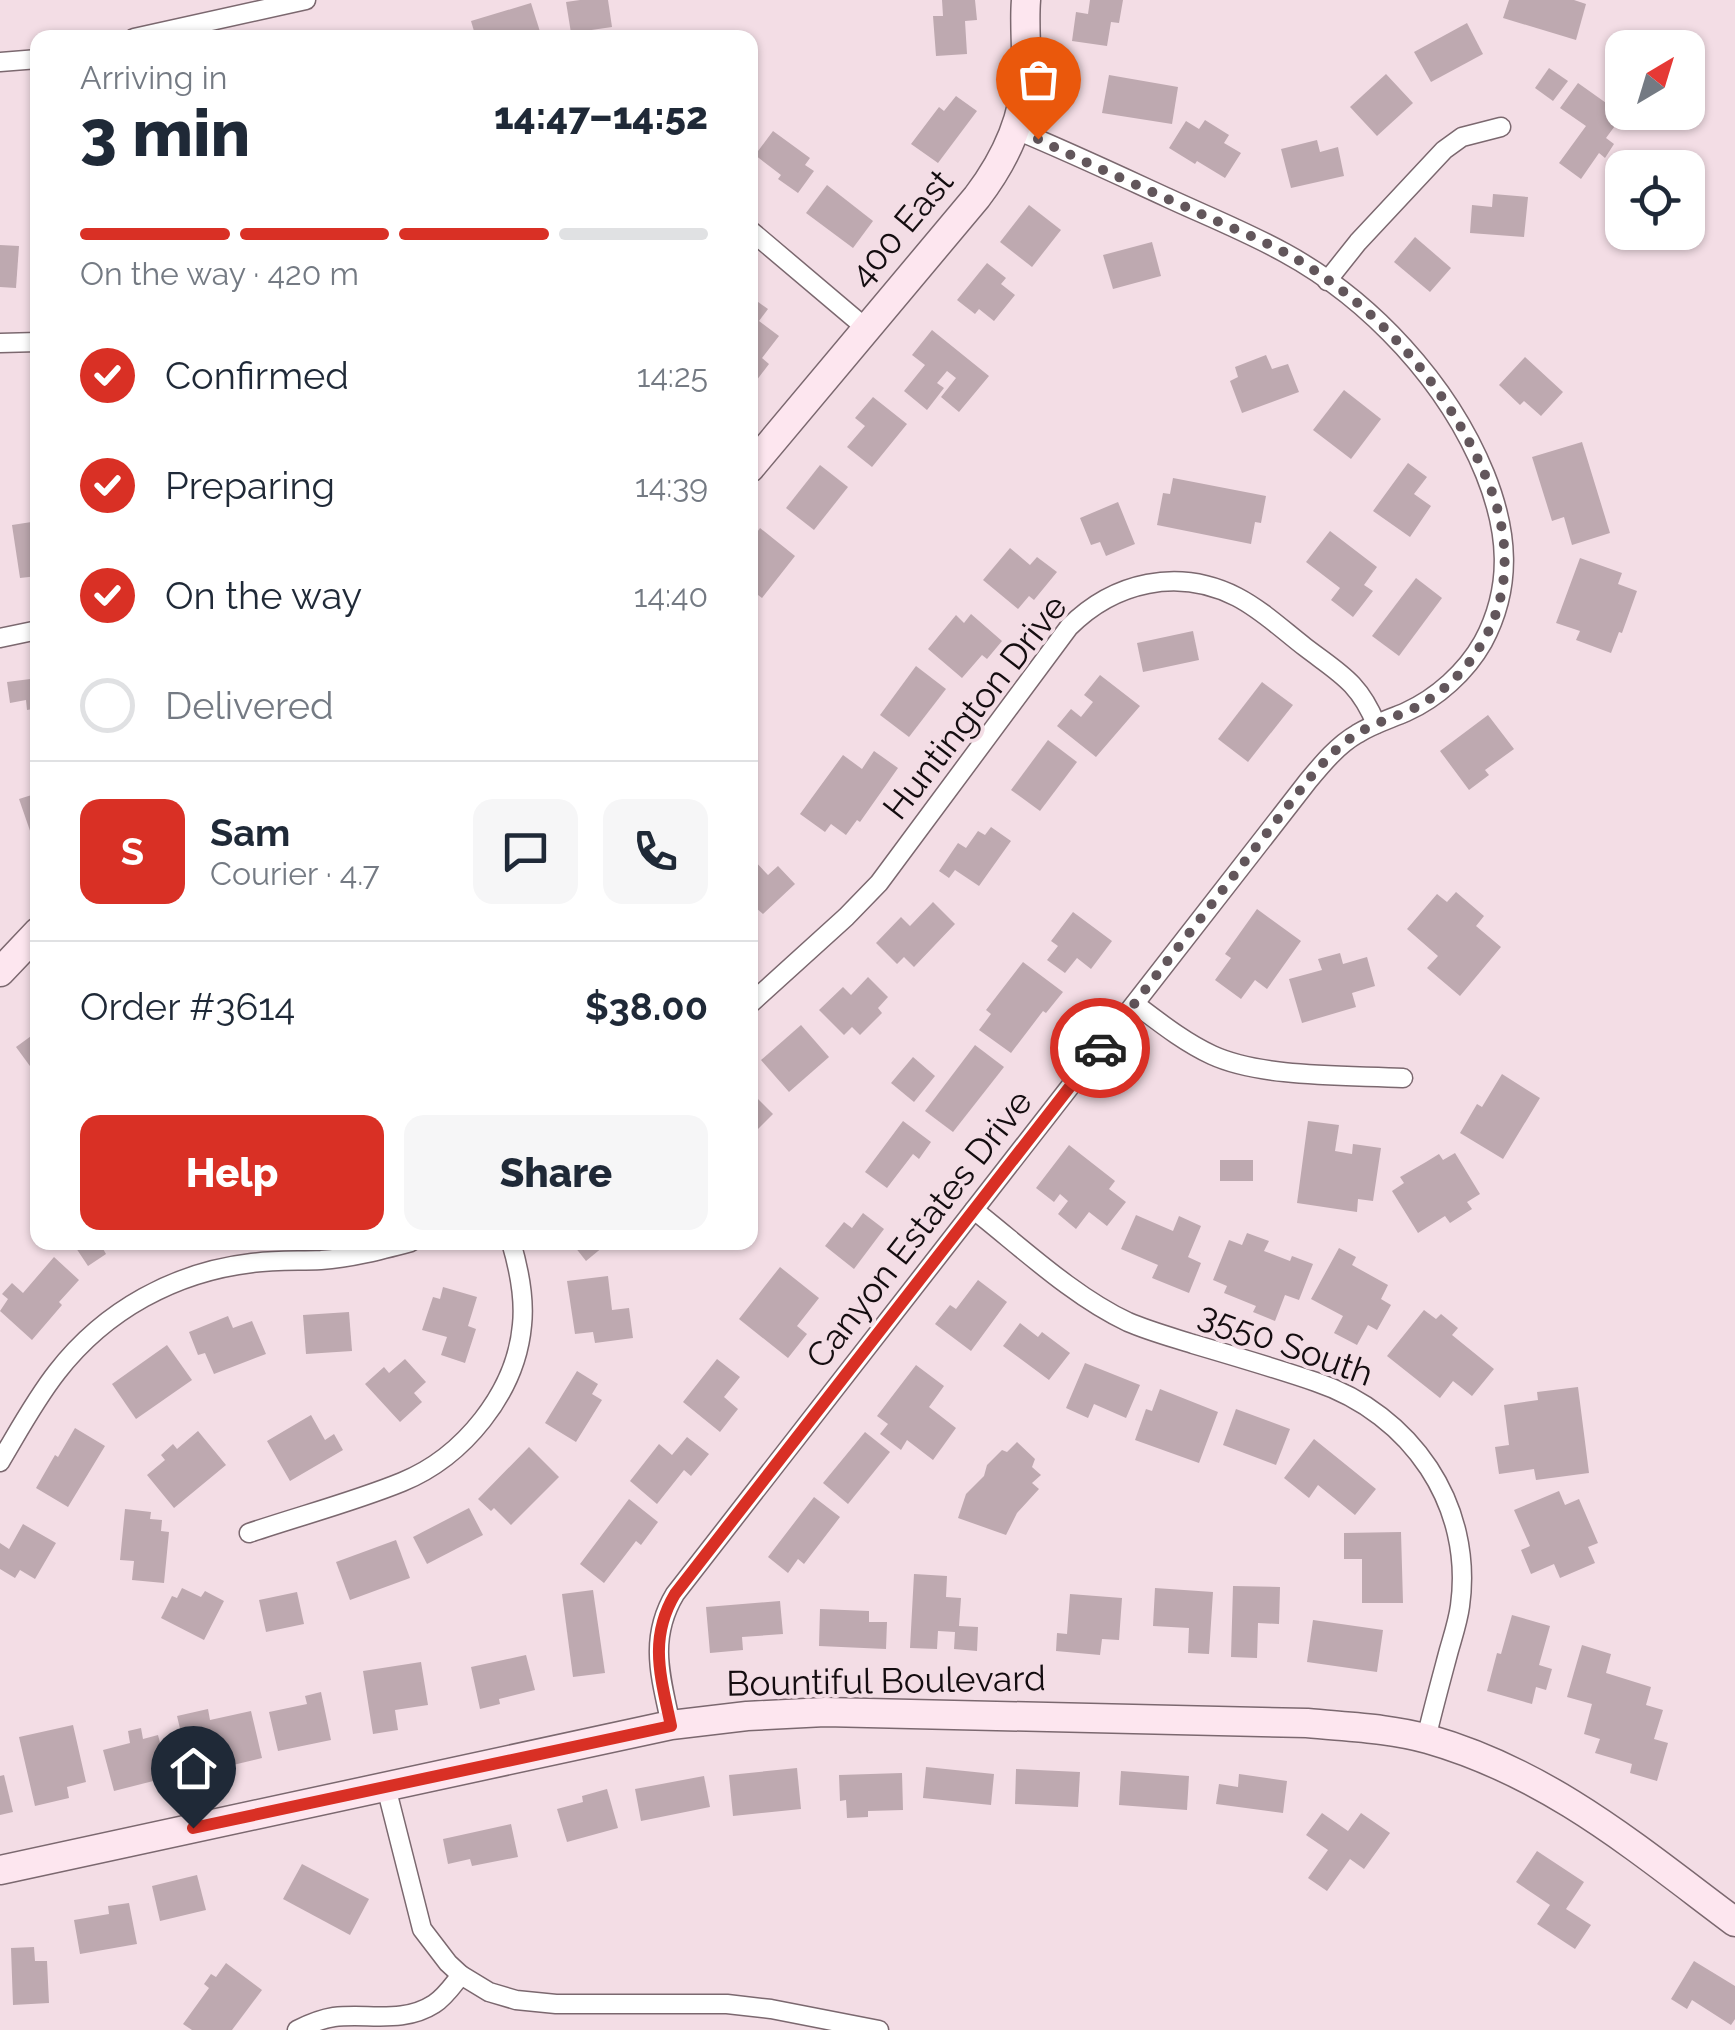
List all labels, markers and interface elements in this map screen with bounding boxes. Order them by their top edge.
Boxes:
north arrow [1605,30,1705,130]
map controls [1605,30,1705,250]
pin [996,37,1081,140]
icon: bag [1011,52,1066,107]
text: Arriving in [80,59,227,96]
text: 14:47–14:52 [494,93,708,138]
text: 3 min [80,95,250,171]
button: locate [1605,150,1705,250]
street label: 400 East [840,161,961,294]
text: On the way · 420 m [80,255,359,292]
icon: check [80,348,135,403]
text: Confirmed [165,353,349,398]
text: 14:25 [637,357,708,394]
icon: check [80,458,135,513]
text: Preparing [165,463,335,508]
text: 14:39 [635,467,708,504]
icon: check [80,568,135,623]
text: On the way [165,573,362,618]
text: 14:40 [634,577,708,614]
street label: Huntington Drive [874,586,1075,827]
text: Delivered [165,683,334,728]
button: chat [473,799,578,904]
button: phone [603,799,708,904]
text: Sam [210,810,290,855]
text: S [121,829,144,874]
text: Courier · 4.7 [210,855,380,892]
text: Order #3614 [80,984,295,1029]
text: $38.00 [585,984,708,1029]
courier [1050,998,1150,1098]
icon: car [1073,1021,1128,1076]
street label: Canyon Estates Drive [797,1081,1040,1376]
button: Help [80,1115,384,1230]
button: Share [404,1115,708,1230]
street label: 3550 South [1194,1293,1379,1394]
street label: Bountiful Boulevard [726,1657,1046,1704]
pin [151,1726,236,1829]
icon: home [166,1741,221,1796]

